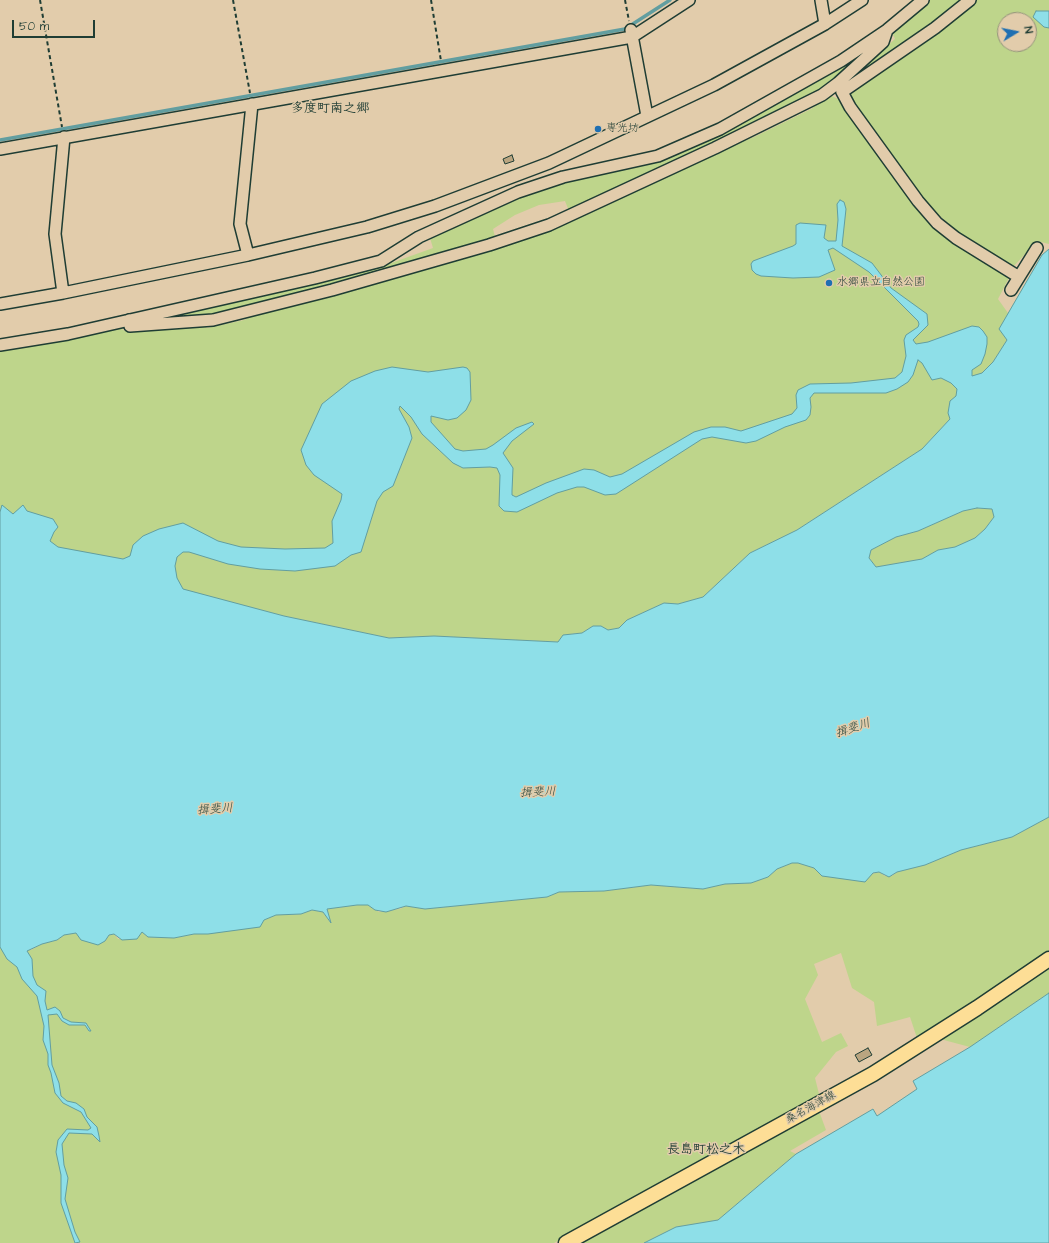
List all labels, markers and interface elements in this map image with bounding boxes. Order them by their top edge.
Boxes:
scale bar [14,12,97,38]
north arrow [997,12,1037,52]
text: 50 m [19,18,49,35]
text: N [1020,25,1036,35]
district label: 多度町南之郷 [291,101,369,117]
place label: 専光坊 [606,122,639,136]
marker: 専光坊 [593,124,603,134]
place label: 水郷県立自然公園 [837,276,925,290]
marker: 水郷県立自然公園 [824,278,834,288]
water label: 揖斐川 [834,717,872,741]
water label: 揖斐川 [520,785,556,801]
water label: 揖斐川 [197,802,233,818]
street label: 桑名海津線 [784,1089,838,1127]
district label: 長島町松之木 [667,1142,745,1158]

